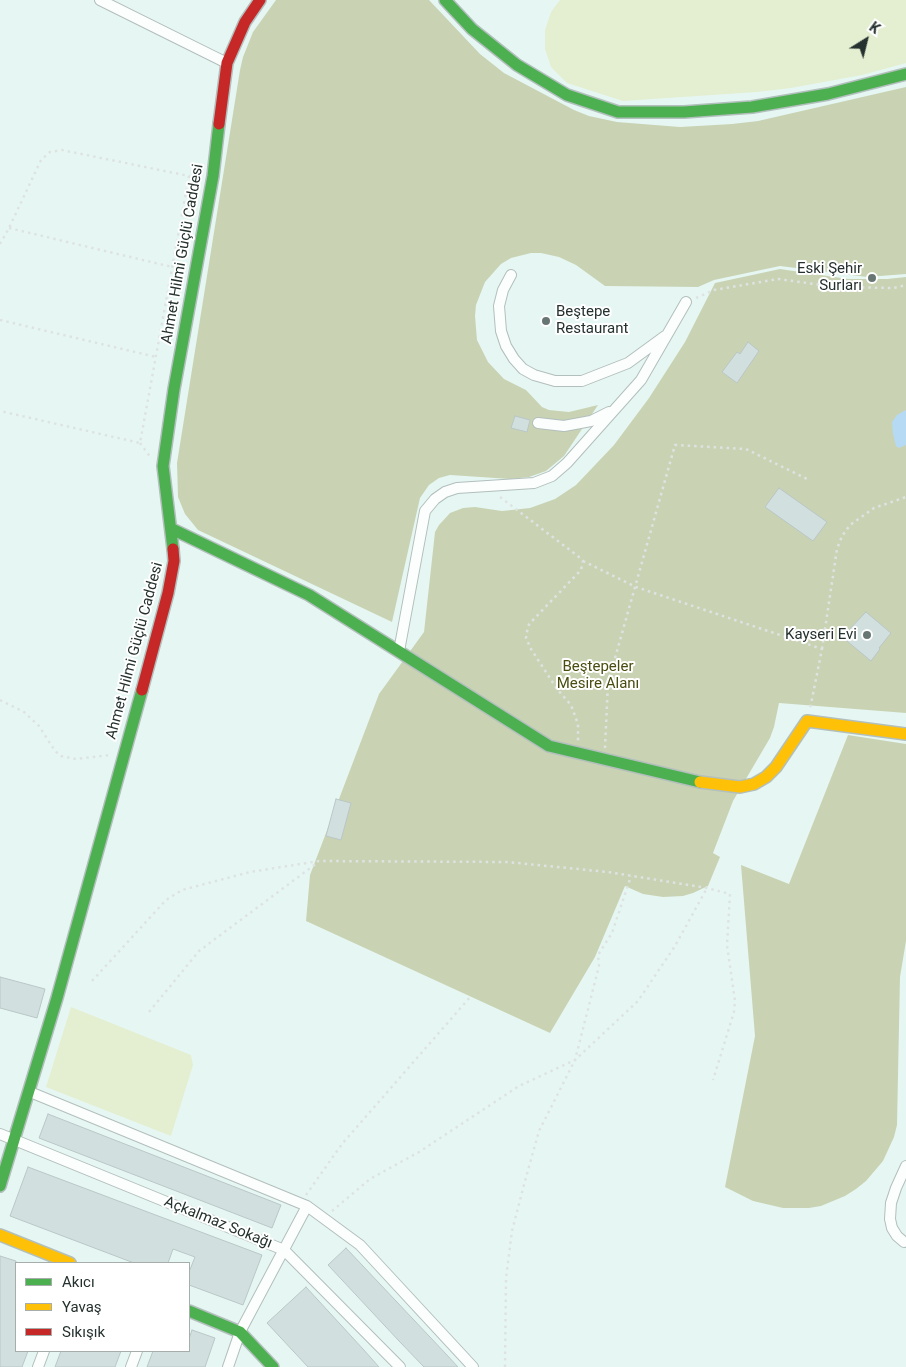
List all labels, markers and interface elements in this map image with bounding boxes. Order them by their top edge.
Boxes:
north arrow [841,15,891,65]
text: K [867,19,883,37]
street label: Ahmet Hilmi Güçlü Caddesi [158,163,208,345]
place label: Eski Şehir Surları [797,260,862,295]
marker: Eski Şehir Surları [866,272,878,284]
place label: Beştepe Restaurant [556,303,628,338]
marker: Beştepe Restaurant [540,315,552,327]
street label: Ahmet Hilmi Güçlü Caddesi [103,561,167,741]
place label: Kayseri Evi [785,626,857,644]
marker: Kayseri Evi [861,629,873,641]
park label: Beştepeler Mesire Alanı [557,658,639,693]
street label: Açkalmaz Sokağı [161,1193,275,1253]
legend [15,1262,190,1352]
text: Akıcı [62,1273,95,1291]
text: Yavaş [62,1298,102,1316]
text: Sıkışık [62,1323,105,1341]

